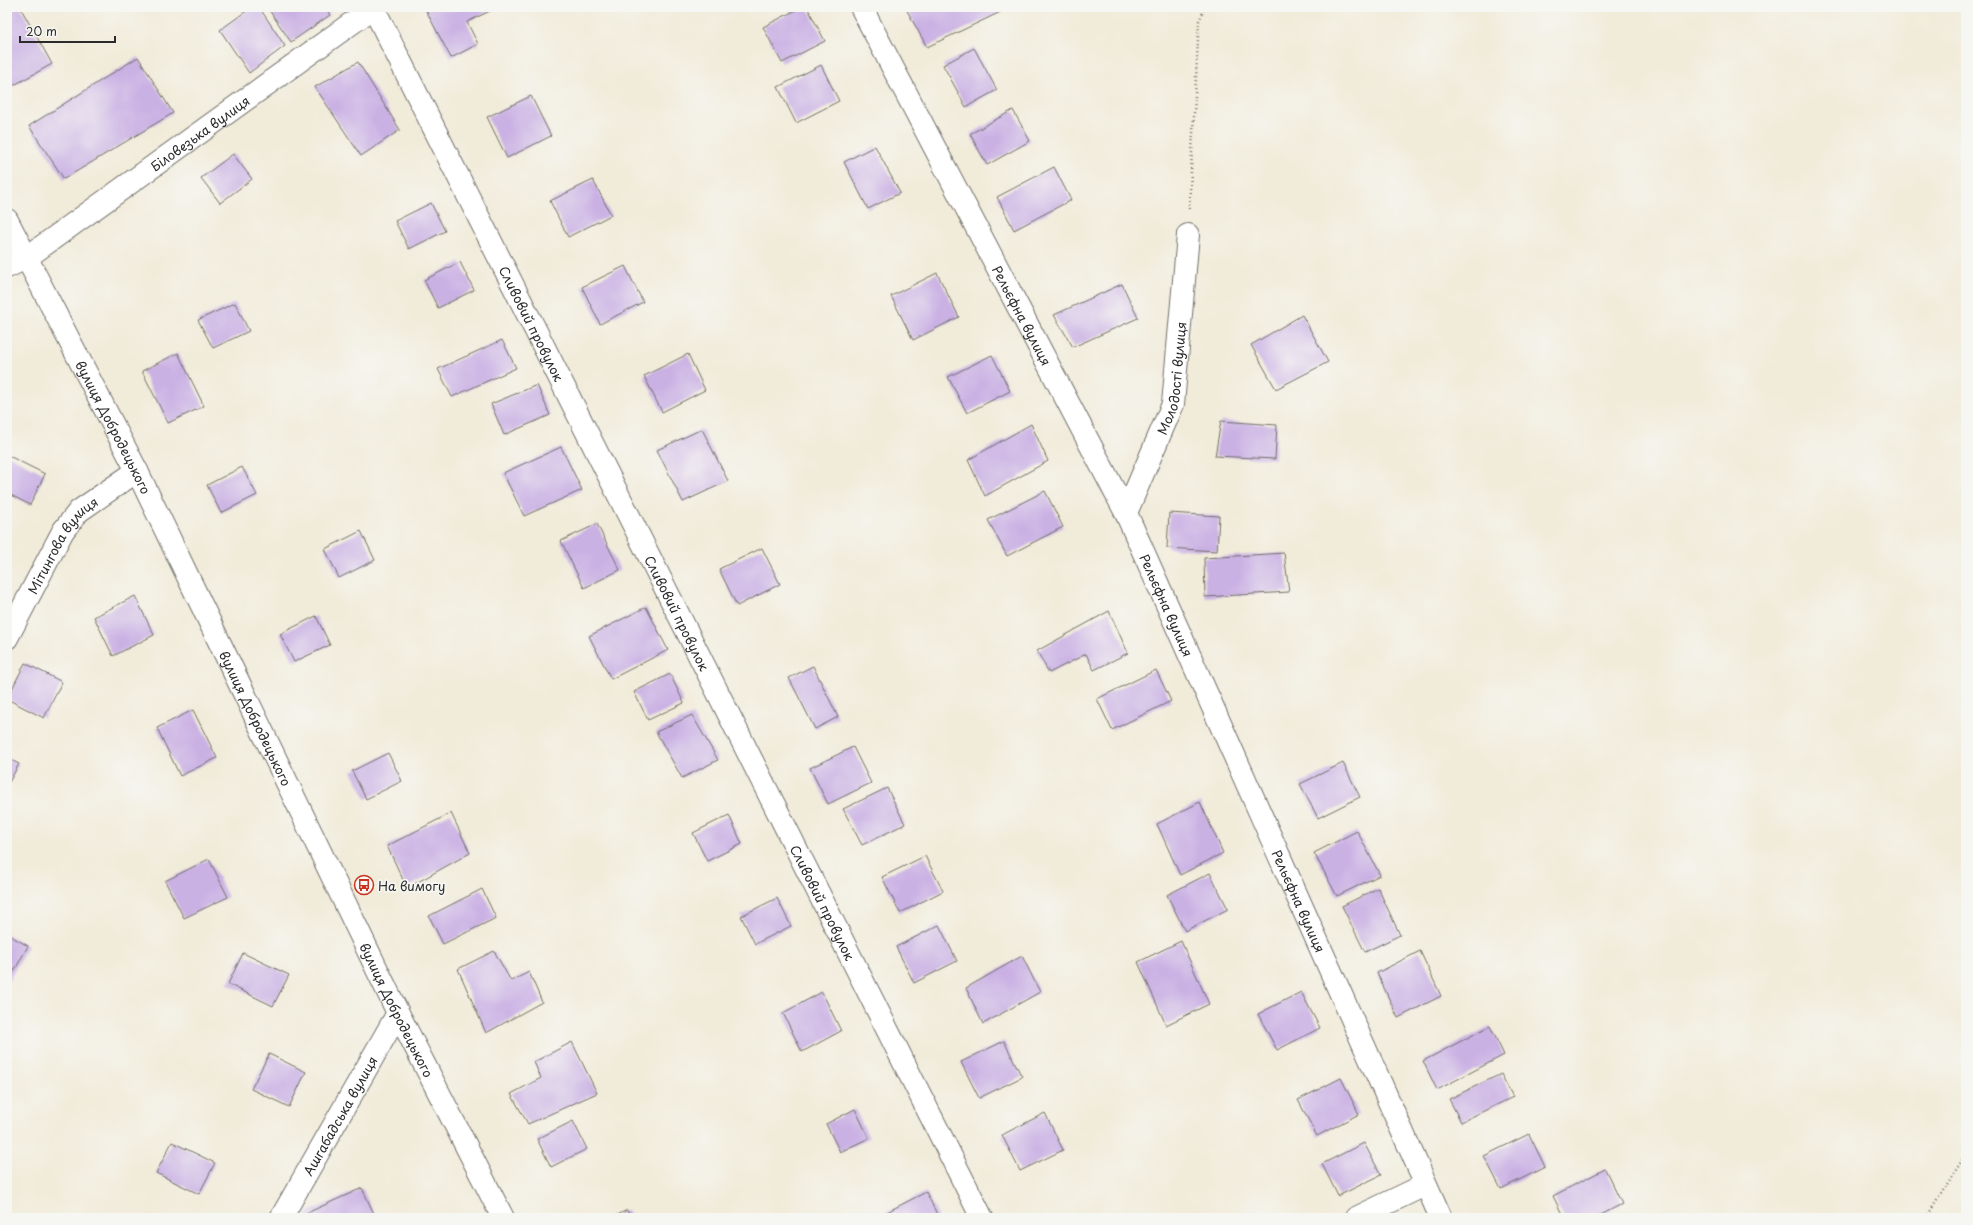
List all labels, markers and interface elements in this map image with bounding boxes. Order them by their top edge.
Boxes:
scale bar [20,18,115,44]
text: 20 m [26,22,57,40]
street label: Біловезька вулиця [146,91,253,175]
street label: Сливовий провулок [495,262,569,384]
street label: Рельєфна вулиця [988,262,1057,369]
street label: Молодості вулиця [1152,321,1190,437]
street label: вулиця Добродецького [72,357,156,497]
street label: Мітингова вулиця [22,492,101,597]
street label: Рельєфна вулиця [1136,551,1198,659]
street label: Сливовий провулок [641,552,715,674]
street label: вулиця Добродецького [215,647,297,789]
street label: Сливовий провулок [786,841,860,963]
street label: Рельєфна вулиця [1268,847,1331,955]
bus stop icon: На вимогу [353,874,375,896]
place label: На вимогу [378,876,445,895]
street label: вулиця Добродецького [356,939,439,1080]
street label: Ашгабадська вулиця [298,1052,381,1179]

